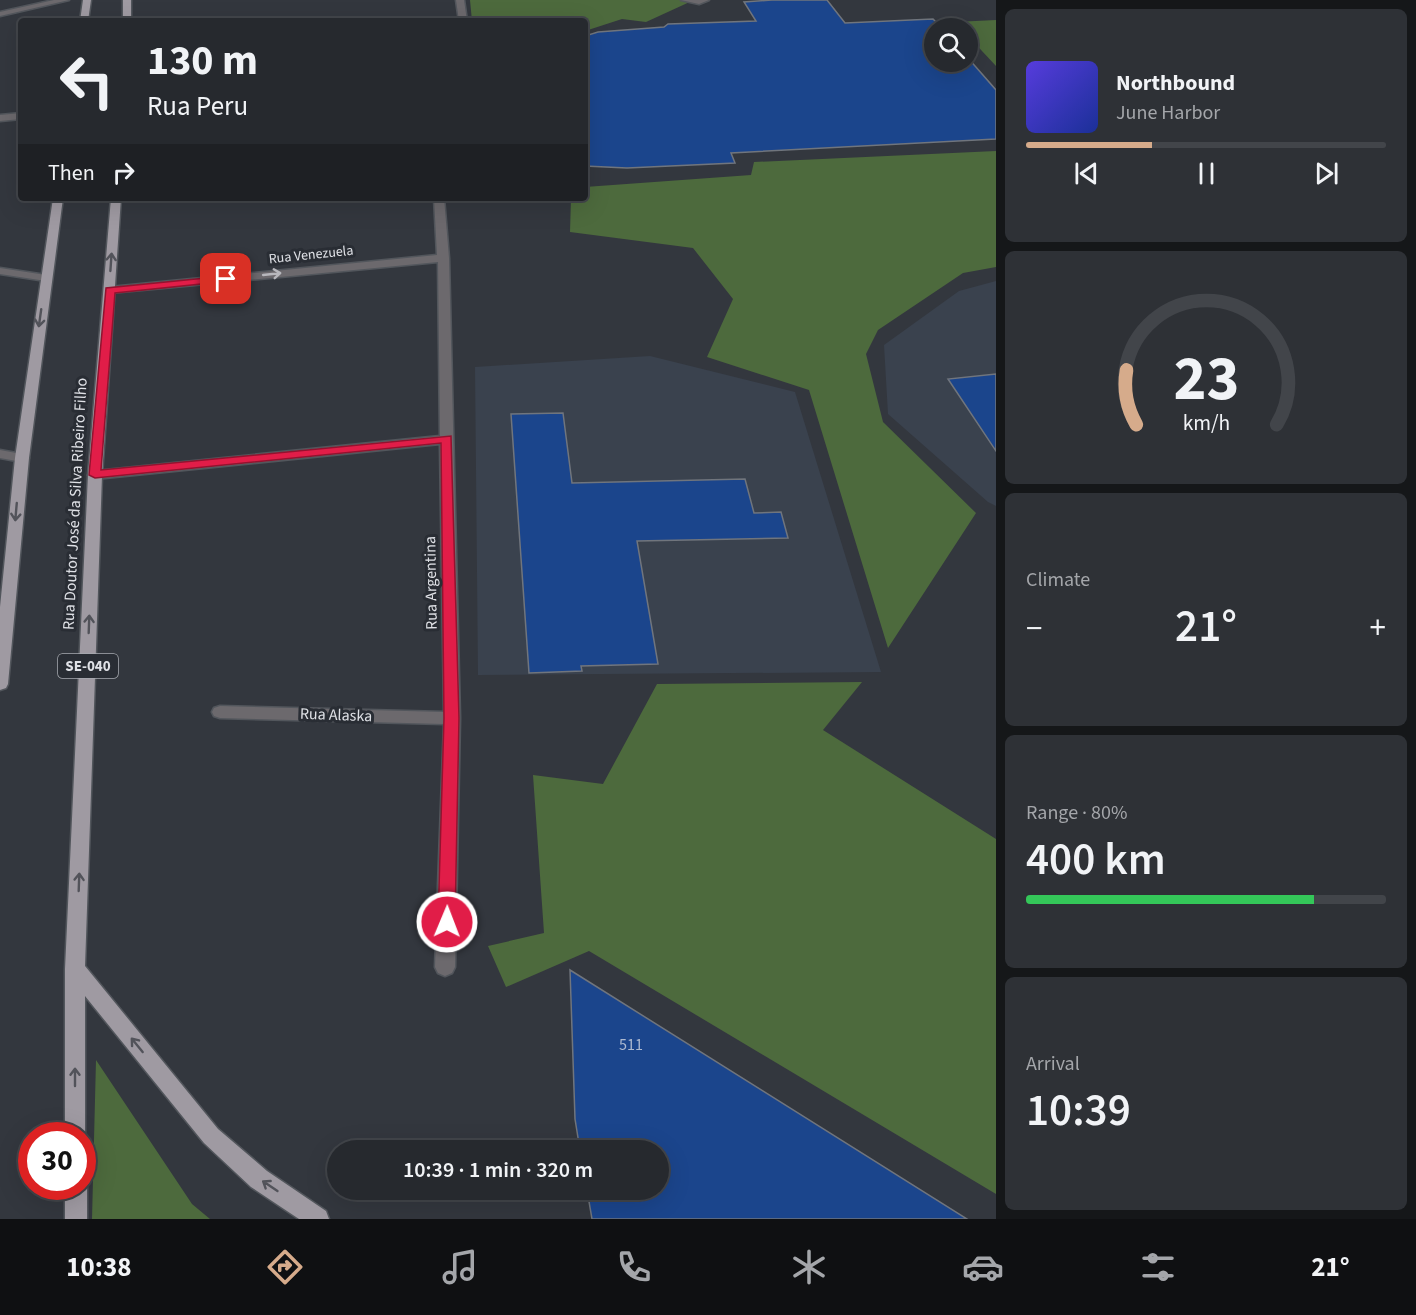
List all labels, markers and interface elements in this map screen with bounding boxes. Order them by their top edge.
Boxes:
map controls [924,18,978,72]
button: search [924,18,978,72]
text: 130 m [147,31,258,91]
icon: left [48,42,126,120]
text: Northbound [1116,67,1235,99]
text: Rua Peru [147,87,248,126]
text: June Harbor [1116,99,1220,127]
icon: right [107,156,140,189]
text: Then [48,157,95,189]
icon: previous [1070,157,1103,190]
icon: pause [1190,157,1223,190]
icon: next [1310,157,1343,190]
street label: Rua Venezuela [268,241,354,269]
one-way arrow [106,253,117,273]
pin [200,253,251,304]
icon: arrive [209,262,242,295]
one-way arrow [262,268,282,279]
one-way arrow [35,308,46,328]
text: 23 [1173,335,1239,424]
street label: Rua Doutor José da Silva Ribeiro Filho [57,377,93,631]
text: km/h [1182,408,1230,439]
one-way arrow [10,501,21,521]
street label: Rua Argentina [419,536,443,630]
text: Climate [1026,566,1090,594]
text: 21° [1175,595,1237,659]
text: − [1026,605,1042,652]
text: + [1370,605,1386,652]
one-way arrow [84,615,95,635]
road number: SE-040 [58,654,118,678]
street label: Rua Alaska [299,703,373,727]
text: Range · 80% [1026,799,1127,827]
text: 400 km [1026,828,1166,892]
one-way arrow [73,873,84,893]
position arrow [415,890,479,954]
house number: 511 [619,1034,643,1056]
one-way arrow [130,1037,143,1053]
text: Arrival [1026,1050,1080,1078]
one-way arrow [69,1068,81,1088]
text: 10:39 [1026,1079,1131,1143]
speed limit sign: 30 [18,1122,96,1200]
text: 10:39 · 1 min · 320 m [403,1154,593,1186]
one-way arrow [262,1180,278,1192]
icon: directions [264,1246,306,1288]
icon: music [439,1246,481,1288]
icon: phone [613,1246,655,1288]
icon: climate [788,1246,830,1288]
icon: car [962,1246,1004,1288]
icon: filters [1137,1246,1179,1288]
text: 10:38 [66,1248,131,1287]
text: 21° [1311,1248,1350,1287]

